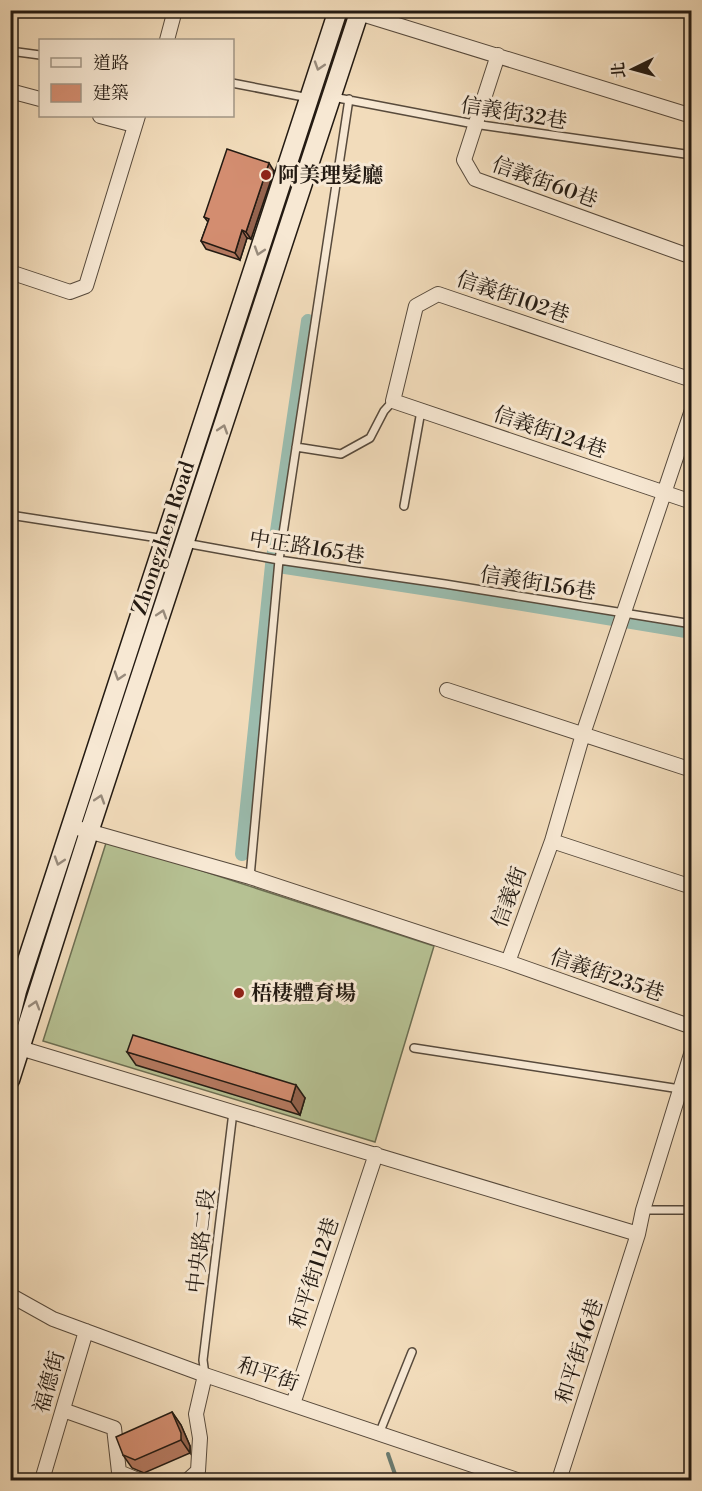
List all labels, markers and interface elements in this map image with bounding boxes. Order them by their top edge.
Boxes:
legend [39,39,234,117]
north arrow [603,39,663,99]
text: 道路 [93,52,129,75]
one-way arrow [314,60,327,71]
text: 北 [608,61,630,79]
text: 建築 [93,82,129,105]
street label: 信義街32巷 [459,93,569,135]
street label: 信義街60巷 [488,152,601,214]
place label: 阿美理髮廳 [278,163,383,189]
marker: 阿美理髮廳 [259,168,273,182]
one-way arrow [253,245,266,256]
street label: 信義街102巷 [453,266,573,329]
street label: 信義街124巷 [490,401,610,464]
one-way arrow [216,424,228,435]
street label: Zhongzhen Road [127,458,201,618]
street label: 中正路165巷 [247,526,366,570]
street label: 信義街156巷 [478,562,598,606]
one-way arrow [154,609,167,620]
one-way arrow [114,670,127,681]
one-way arrow [93,794,106,805]
one-way arrow [54,855,66,866]
street label: 信義街 [487,863,533,931]
street label: 信義街235巷 [546,944,667,1008]
place label: 梧棲體育場 [251,981,356,1007]
marker: 梧棲體育場 [232,986,246,1000]
one-way arrow [28,1000,40,1011]
street label: 中央路二段 [183,1187,221,1295]
street label: 和平街112巷 [285,1215,345,1332]
street label: 和平街46巷 [551,1295,609,1407]
street label: 福德街 [29,1348,71,1416]
street label: 和平街 [234,1352,302,1397]

